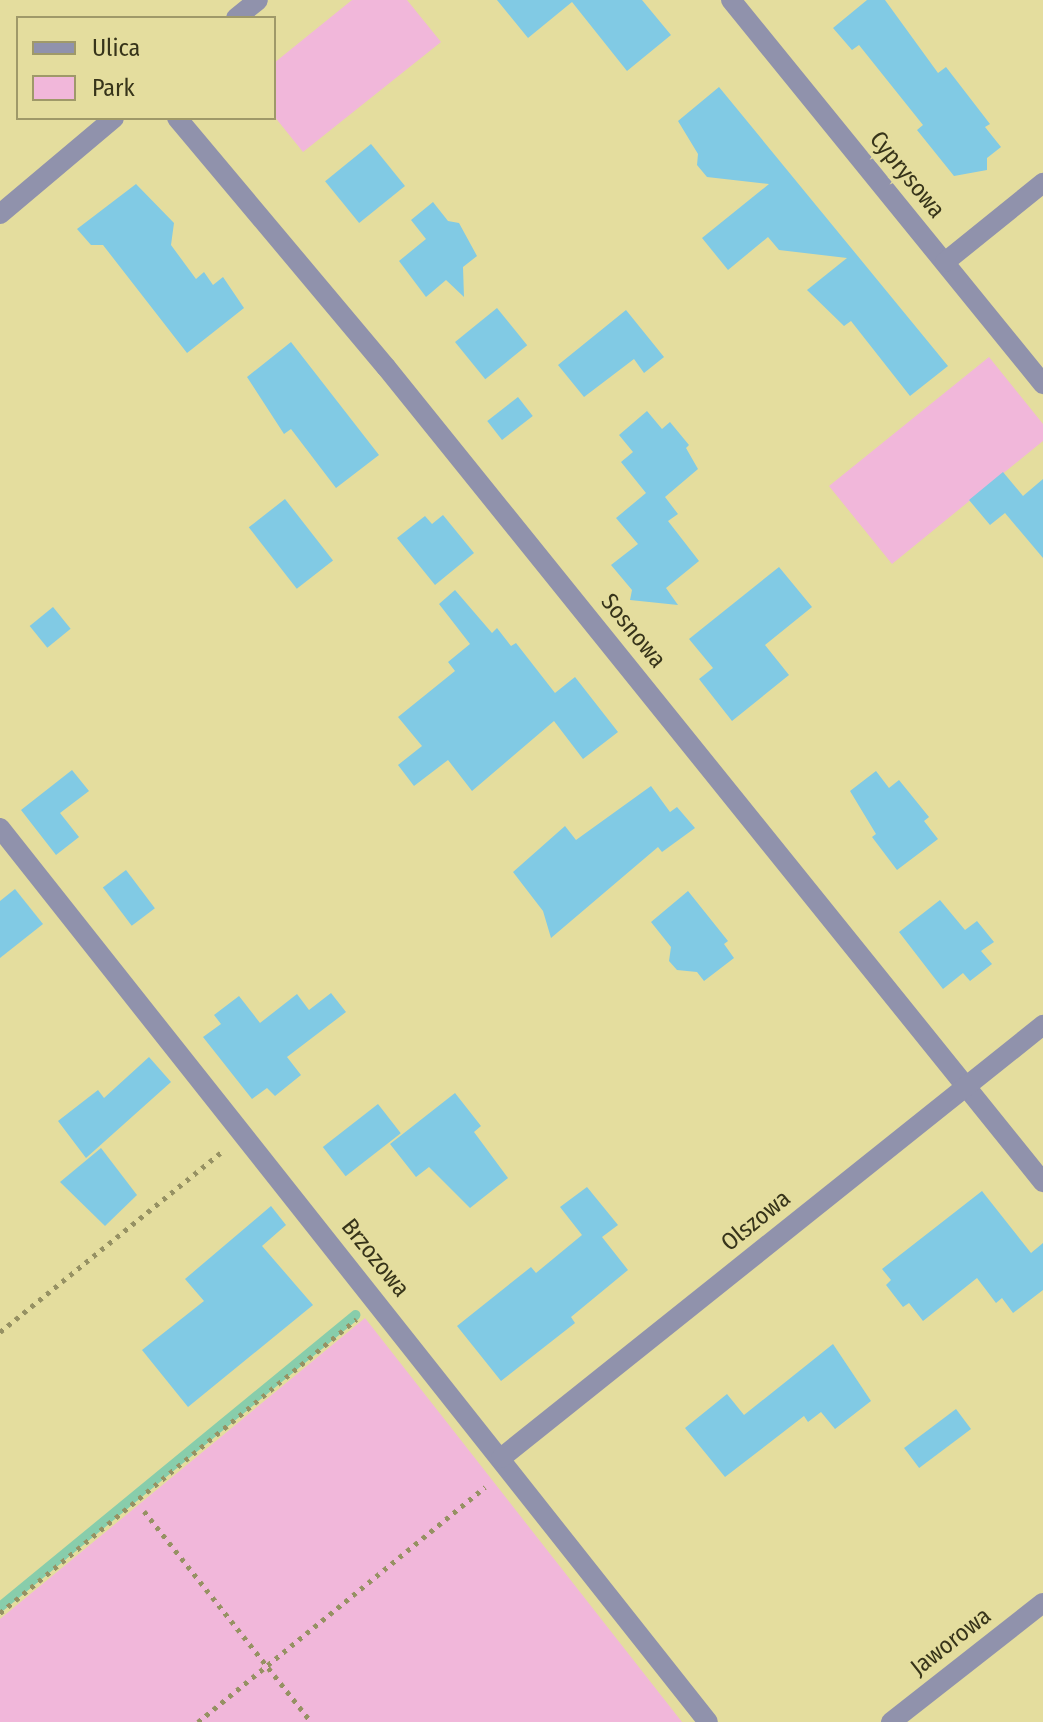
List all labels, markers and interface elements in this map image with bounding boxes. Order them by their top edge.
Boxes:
legend [16,16,276,120]
text: Ulica [92,34,140,62]
text: Park [92,74,135,102]
street label: Cyprysowa [863,126,951,224]
street label: Sosnowa [594,588,672,674]
street label: Olszowa [716,1184,796,1258]
street label: Brzozowa [335,1213,415,1303]
street label: Jaworowa [905,1602,997,1682]

